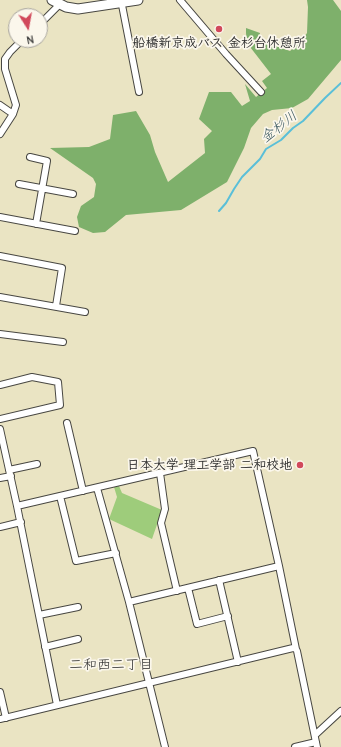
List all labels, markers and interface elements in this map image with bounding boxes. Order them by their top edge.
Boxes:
north arrow [8,8,48,48]
marker: 船橋新京成バス 金杉台休憩所 [214,24,224,34]
text: N [25,32,35,46]
place label: 船橋新京成バス 金杉台休憩所 [132,35,306,51]
water label: 金杉川 [257,107,301,147]
place label: 日本大学 理工学部 二和校地 [127,457,292,473]
marker: 日本大学 理工学部 二和校地 [295,460,305,470]
district label: 二和西二丁目 [69,657,153,673]

